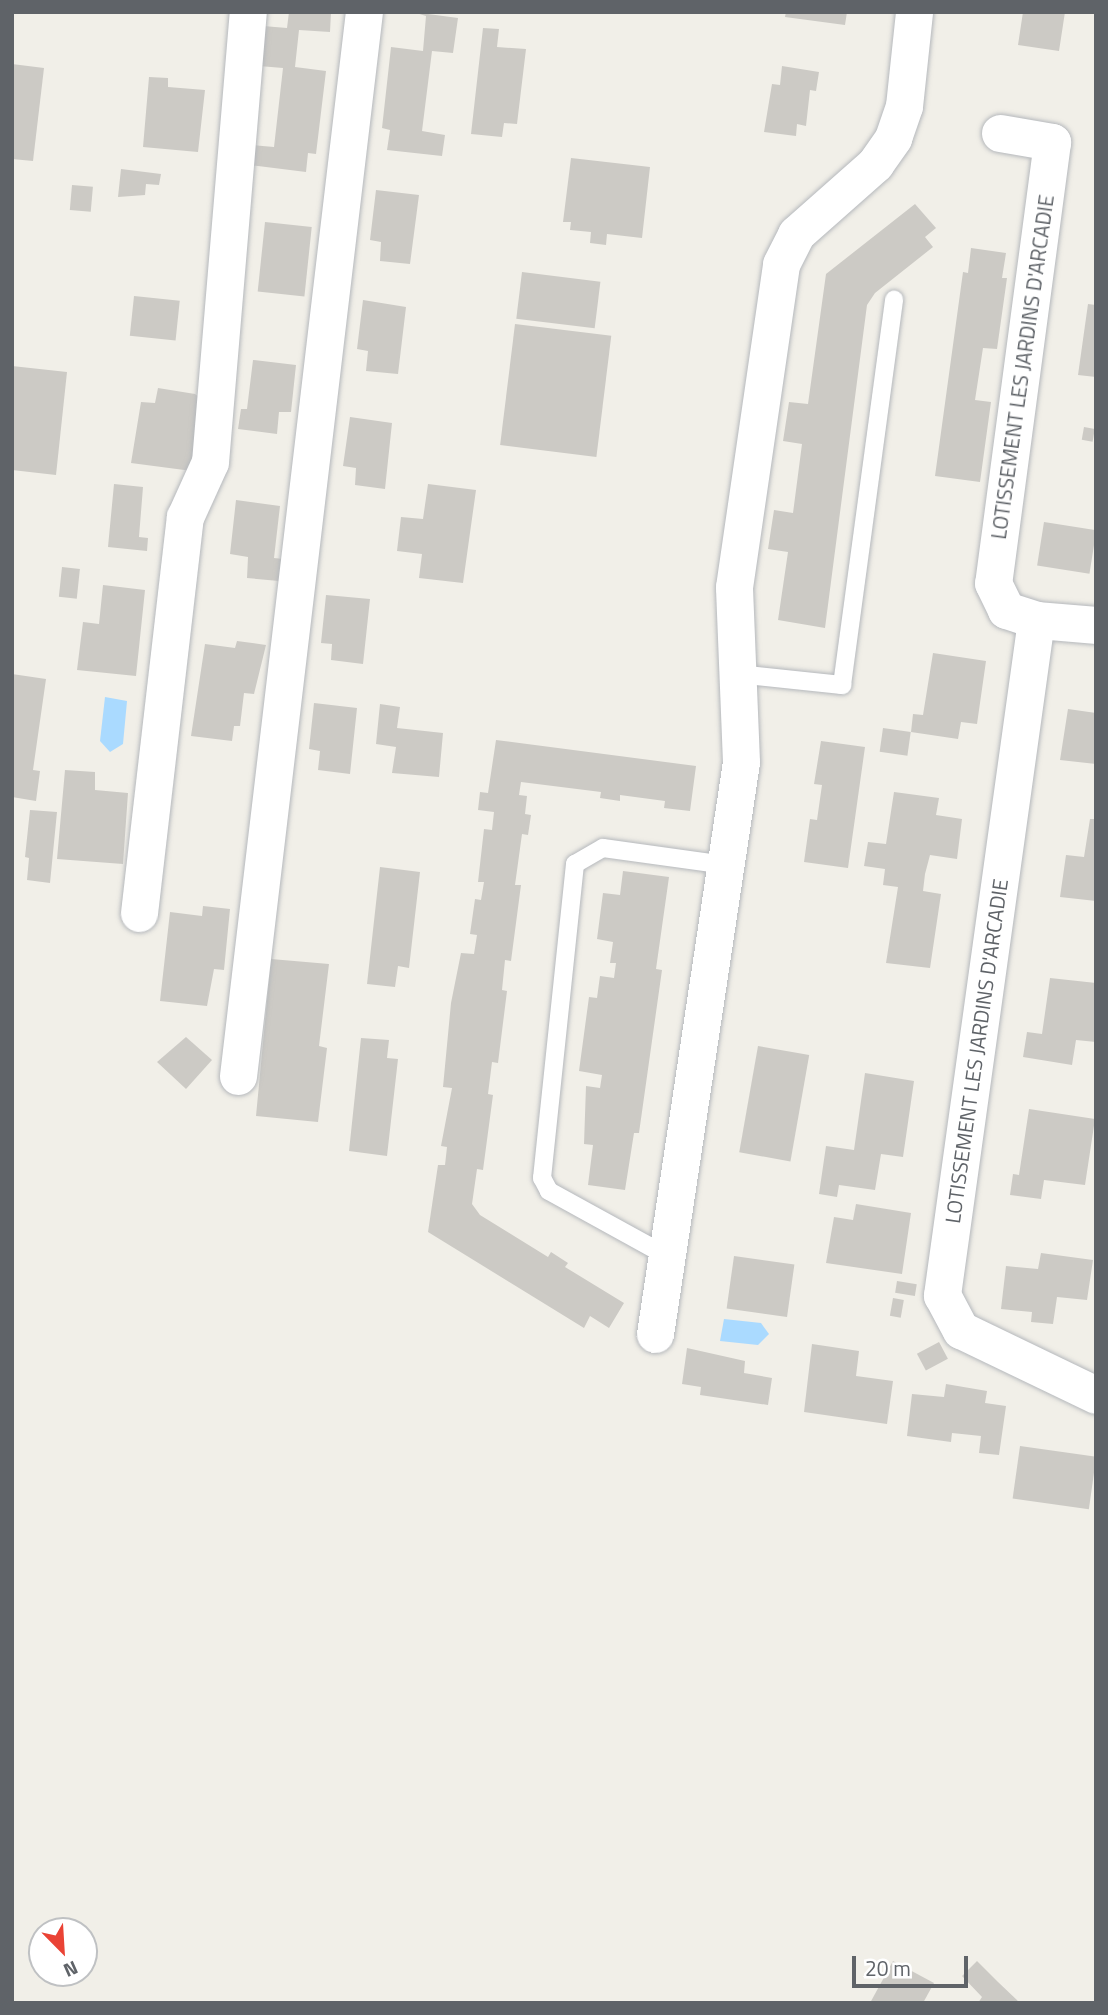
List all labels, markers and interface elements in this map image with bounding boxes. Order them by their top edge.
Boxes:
street label: LOTISSEMENT LES JARDINS D'ARCADIE [985,193,1059,541]
street label: LOTISSEMENT LES JARDINS D'ARCADIE [939,877,1013,1225]
north arrow [28,1917,98,1987]
scale bar [856,1941,972,1985]
text: 20 m [865,1952,911,1984]
text: N [59,1954,83,1986]

